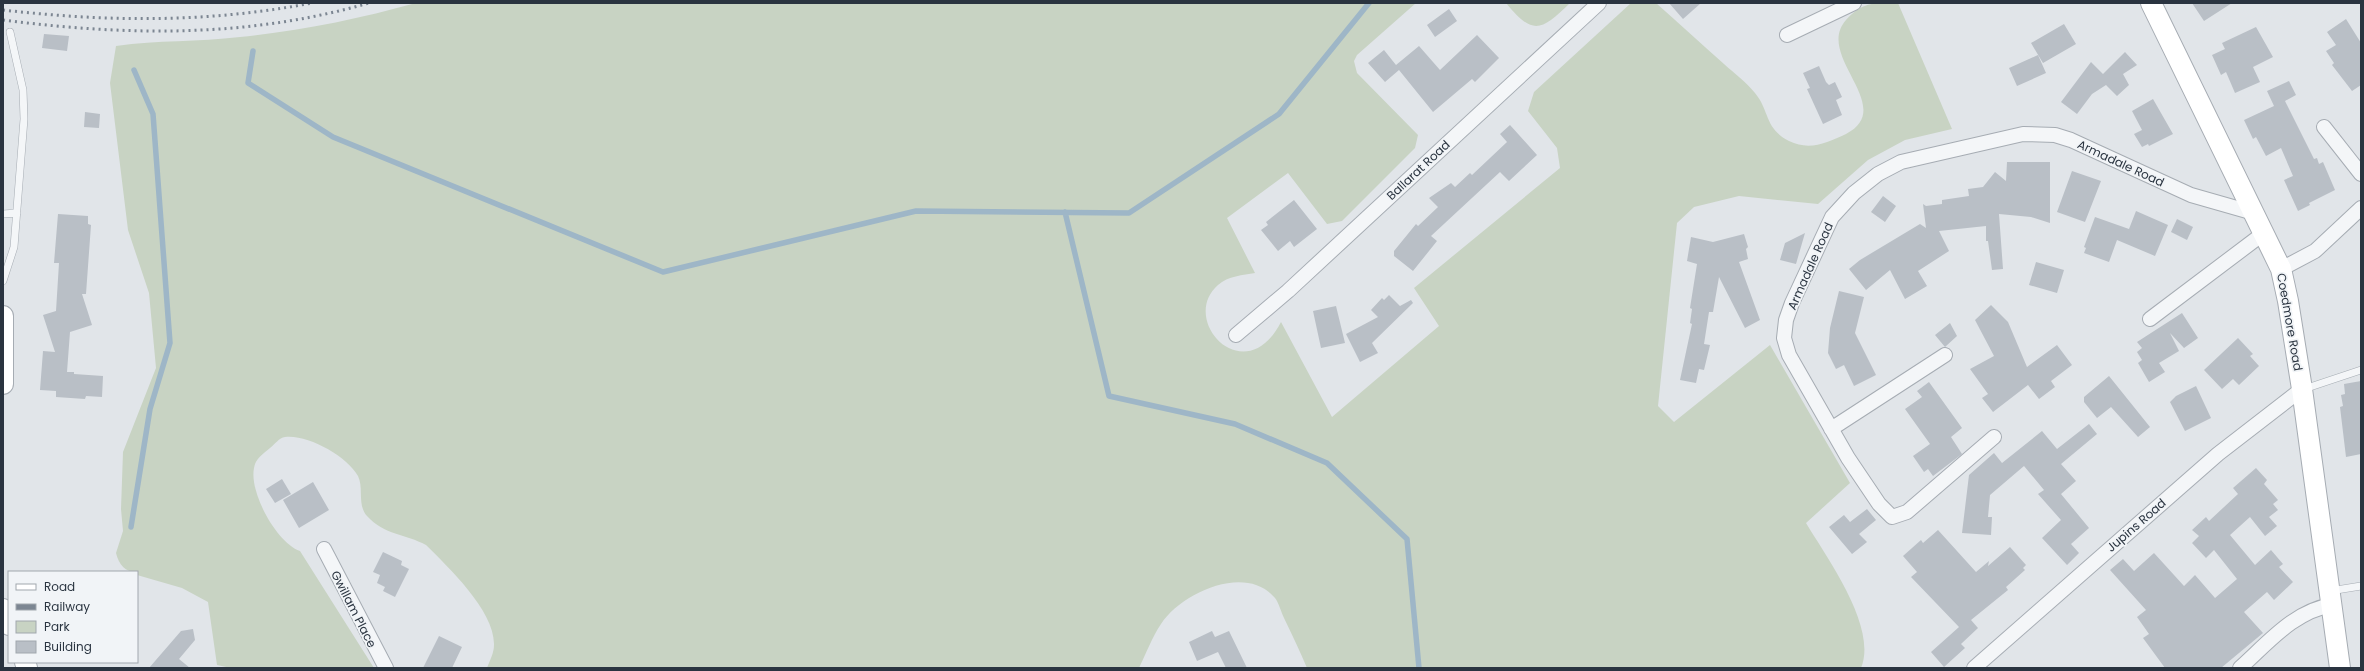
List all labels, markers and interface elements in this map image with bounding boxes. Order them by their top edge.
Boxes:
street label: Armadale Road [2075,135,2167,191]
street label: Ballarat Road [1383,136,1453,204]
street label: Armadale Road [1783,220,1837,312]
street label: Coedmore Road [2273,272,2307,372]
street label: Jupins Road [2103,494,2169,556]
street label: Gwillam Place [327,568,381,650]
legend [8,571,138,663]
text: Road [44,578,75,595]
text: Railway [44,598,90,615]
text: Park [44,618,71,635]
text: Building [44,638,92,655]

